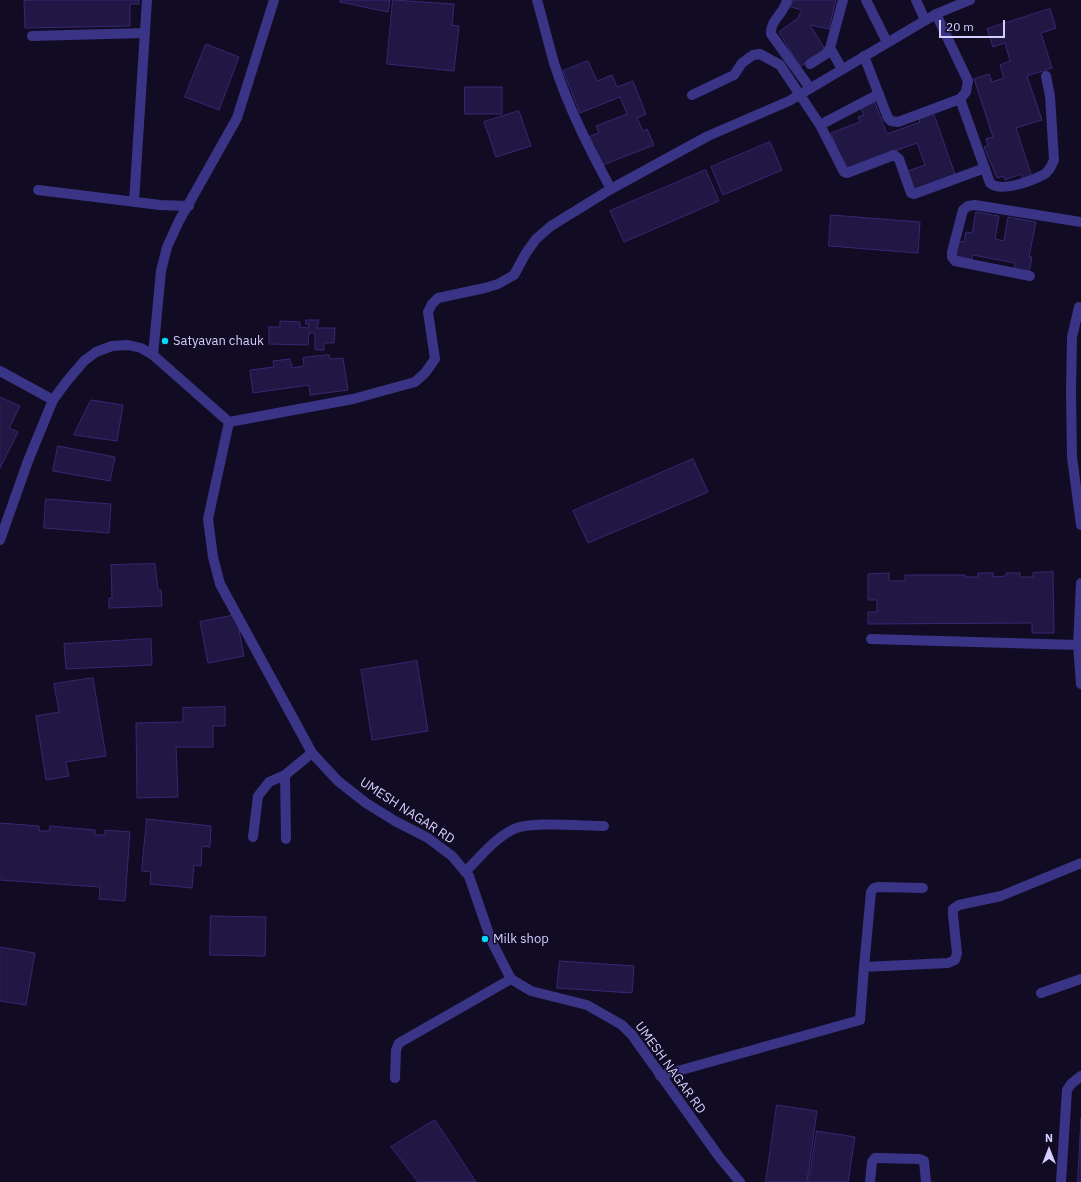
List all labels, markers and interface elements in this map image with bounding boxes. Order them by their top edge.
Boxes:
scale bar [941,12,1007,38]
text: 20 m [946,19,974,34]
place label: Satyavan chauk [173,333,264,349]
marker: Satyavan chauk [160,336,170,346]
street label: UMESH NAGAR RD [357,775,457,847]
place label: Milk shop [493,931,549,947]
marker: Milk shop [480,934,490,944]
street label: UMESH NAGAR RD [631,1019,709,1117]
north arrow [1029,1130,1069,1170]
text: N [1045,1131,1053,1145]

